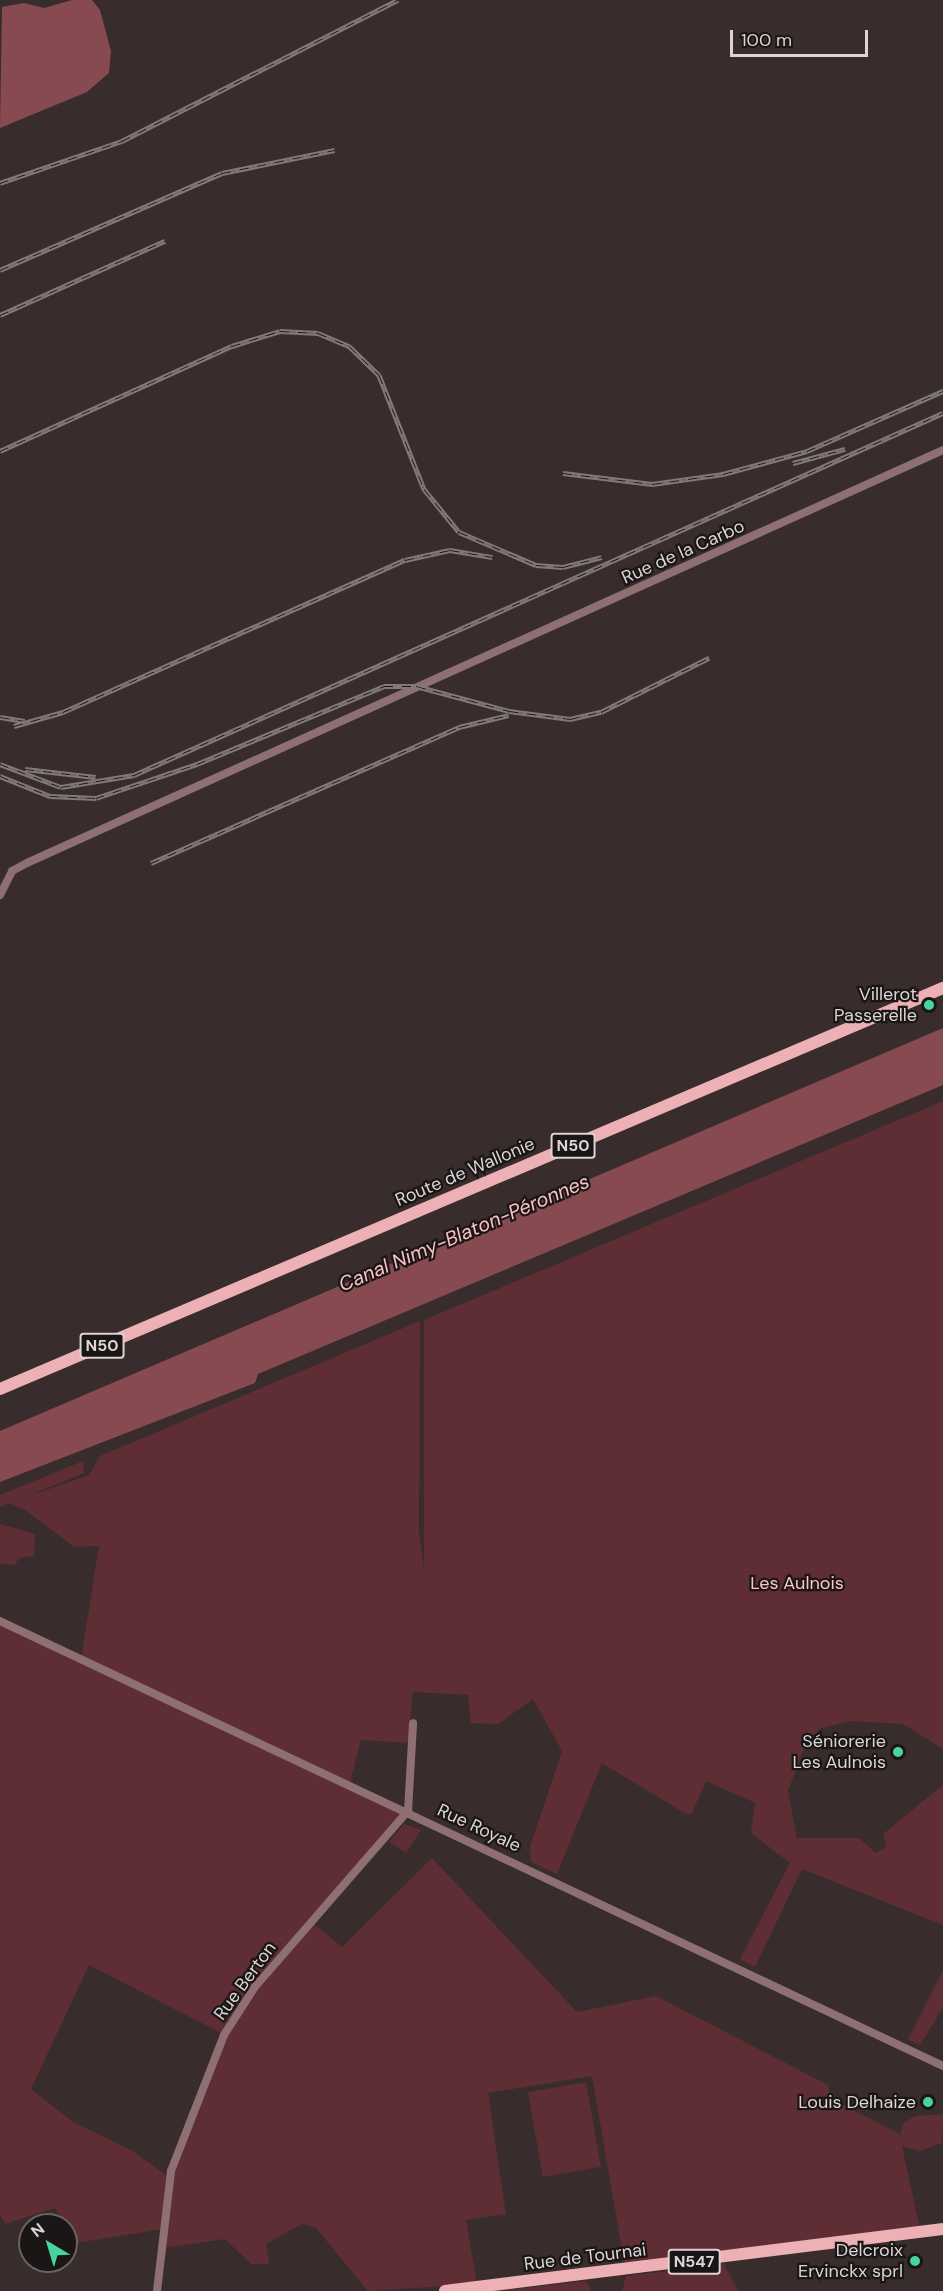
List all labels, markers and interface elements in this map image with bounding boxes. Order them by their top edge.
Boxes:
scale bar [733,18,871,56]
text: 100 m [741,28,792,52]
street label: Rue de la Carbo [618,515,748,589]
place label: Villerot Passerelle [834,984,917,1026]
marker: Villerot Passerelle [922,998,936,1012]
street label: Route de Wallonie [392,1133,538,1211]
road number: N50 [550,1133,596,1159]
water label: Canal Nimy-Blaton-Péronnes [335,1169,593,1297]
road number: N50 [80,1333,124,1359]
park label: Les Aulnois [750,1572,844,1594]
place label: Séniorerie Les Aulnois [792,1731,886,1774]
marker: Séniorerie Les Aulnois [891,1745,905,1759]
street label: Rue Royale [434,1799,524,1857]
street label: Rue Berton [209,1938,281,2024]
place label: Louis Delhaize [798,2091,916,2113]
marker: Louis Delhaize [921,2095,935,2109]
north arrow [18,2213,78,2273]
text: N [27,2218,49,2242]
street label: Rue de Tournai [523,2239,647,2275]
place label: Delcroix Ervinckx sprl [798,2240,903,2282]
road number: N547 [667,2249,721,2275]
marker: Delcroix Ervinckx sprl [908,2254,922,2268]

